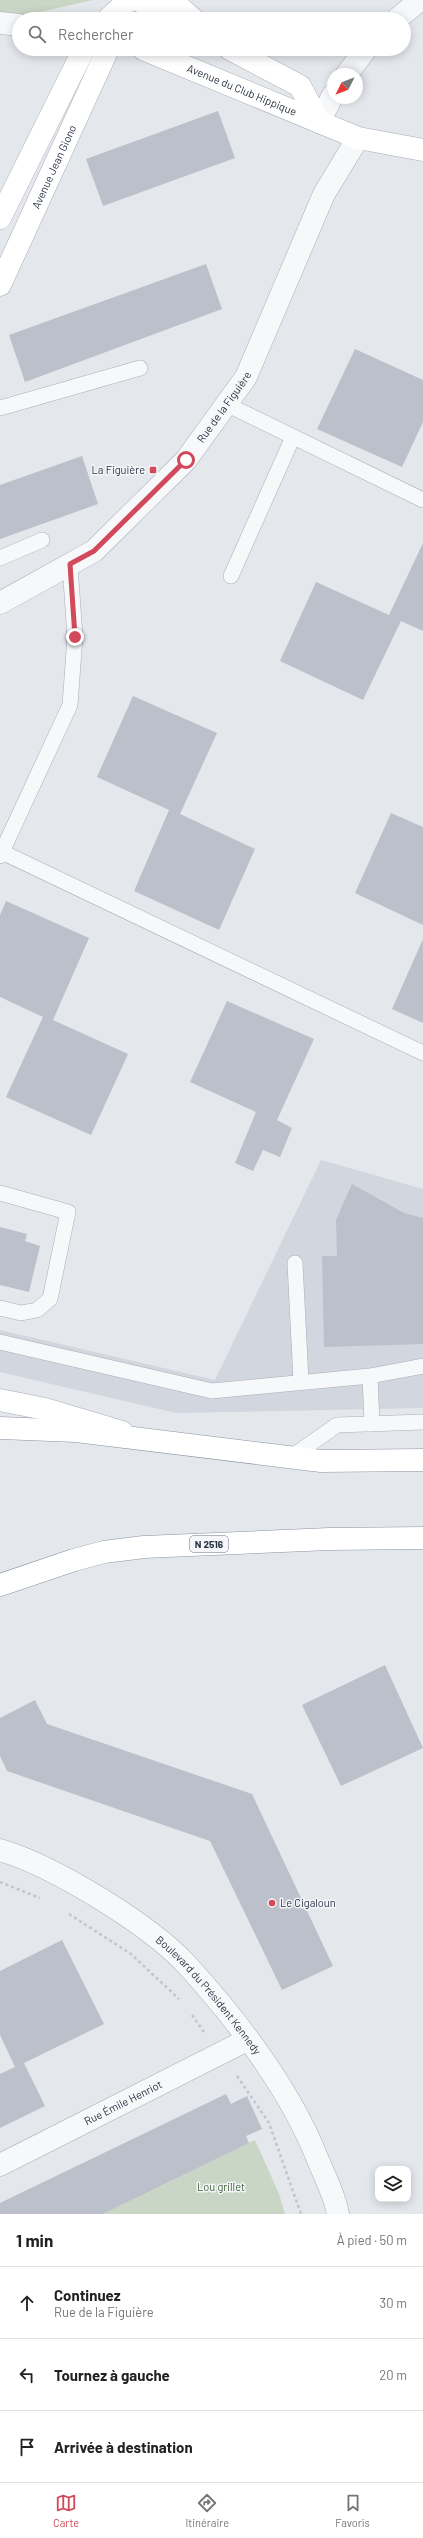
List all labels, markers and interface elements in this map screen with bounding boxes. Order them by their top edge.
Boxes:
search box [12,12,411,56]
icon: search [26,23,48,45]
text: Rechercher [58,25,134,43]
street label: Avenue du Club Hippique [185,61,299,118]
north arrow [327,68,363,104]
street label: Avenue Jean Giono [29,123,78,210]
street label: Rue de la Figuière [194,370,254,445]
route start [177,451,195,469]
place label: La Figuière [92,463,145,476]
marker: La Figuière [148,465,158,475]
route end [66,628,84,646]
road number: N 2516 [190,1536,228,1552]
place label: Le Cigaloun [280,1896,336,1909]
marker: Le Cigaloun [267,1898,277,1908]
street label: Boulevard du Président Kennedy [154,1933,264,2057]
street label: Rue Émile Henriot [82,2077,164,2127]
map controls [375,2166,411,2202]
button: layers [375,2166,411,2202]
park label: Lou grillet [197,2180,245,2193]
text: 1 min [16,2230,53,2250]
text: À pied · 50 m [337,2232,407,2248]
text: Continuez [54,2286,121,2304]
icon: ahead [16,2292,38,2314]
text: 30 m [380,2295,407,2311]
text: Rue de la Figuière [54,2304,154,2320]
icon: left [16,2364,38,2386]
text: Tournez à gauche [54,2366,170,2384]
text: 20 m [379,2367,407,2383]
icon: arrive [16,2436,38,2458]
text: Arrivée à destination [54,2438,193,2456]
tab: Carte [53,2492,79,2529]
tab: Itinéraire [185,2492,229,2529]
tab: Favoris [335,2492,370,2529]

